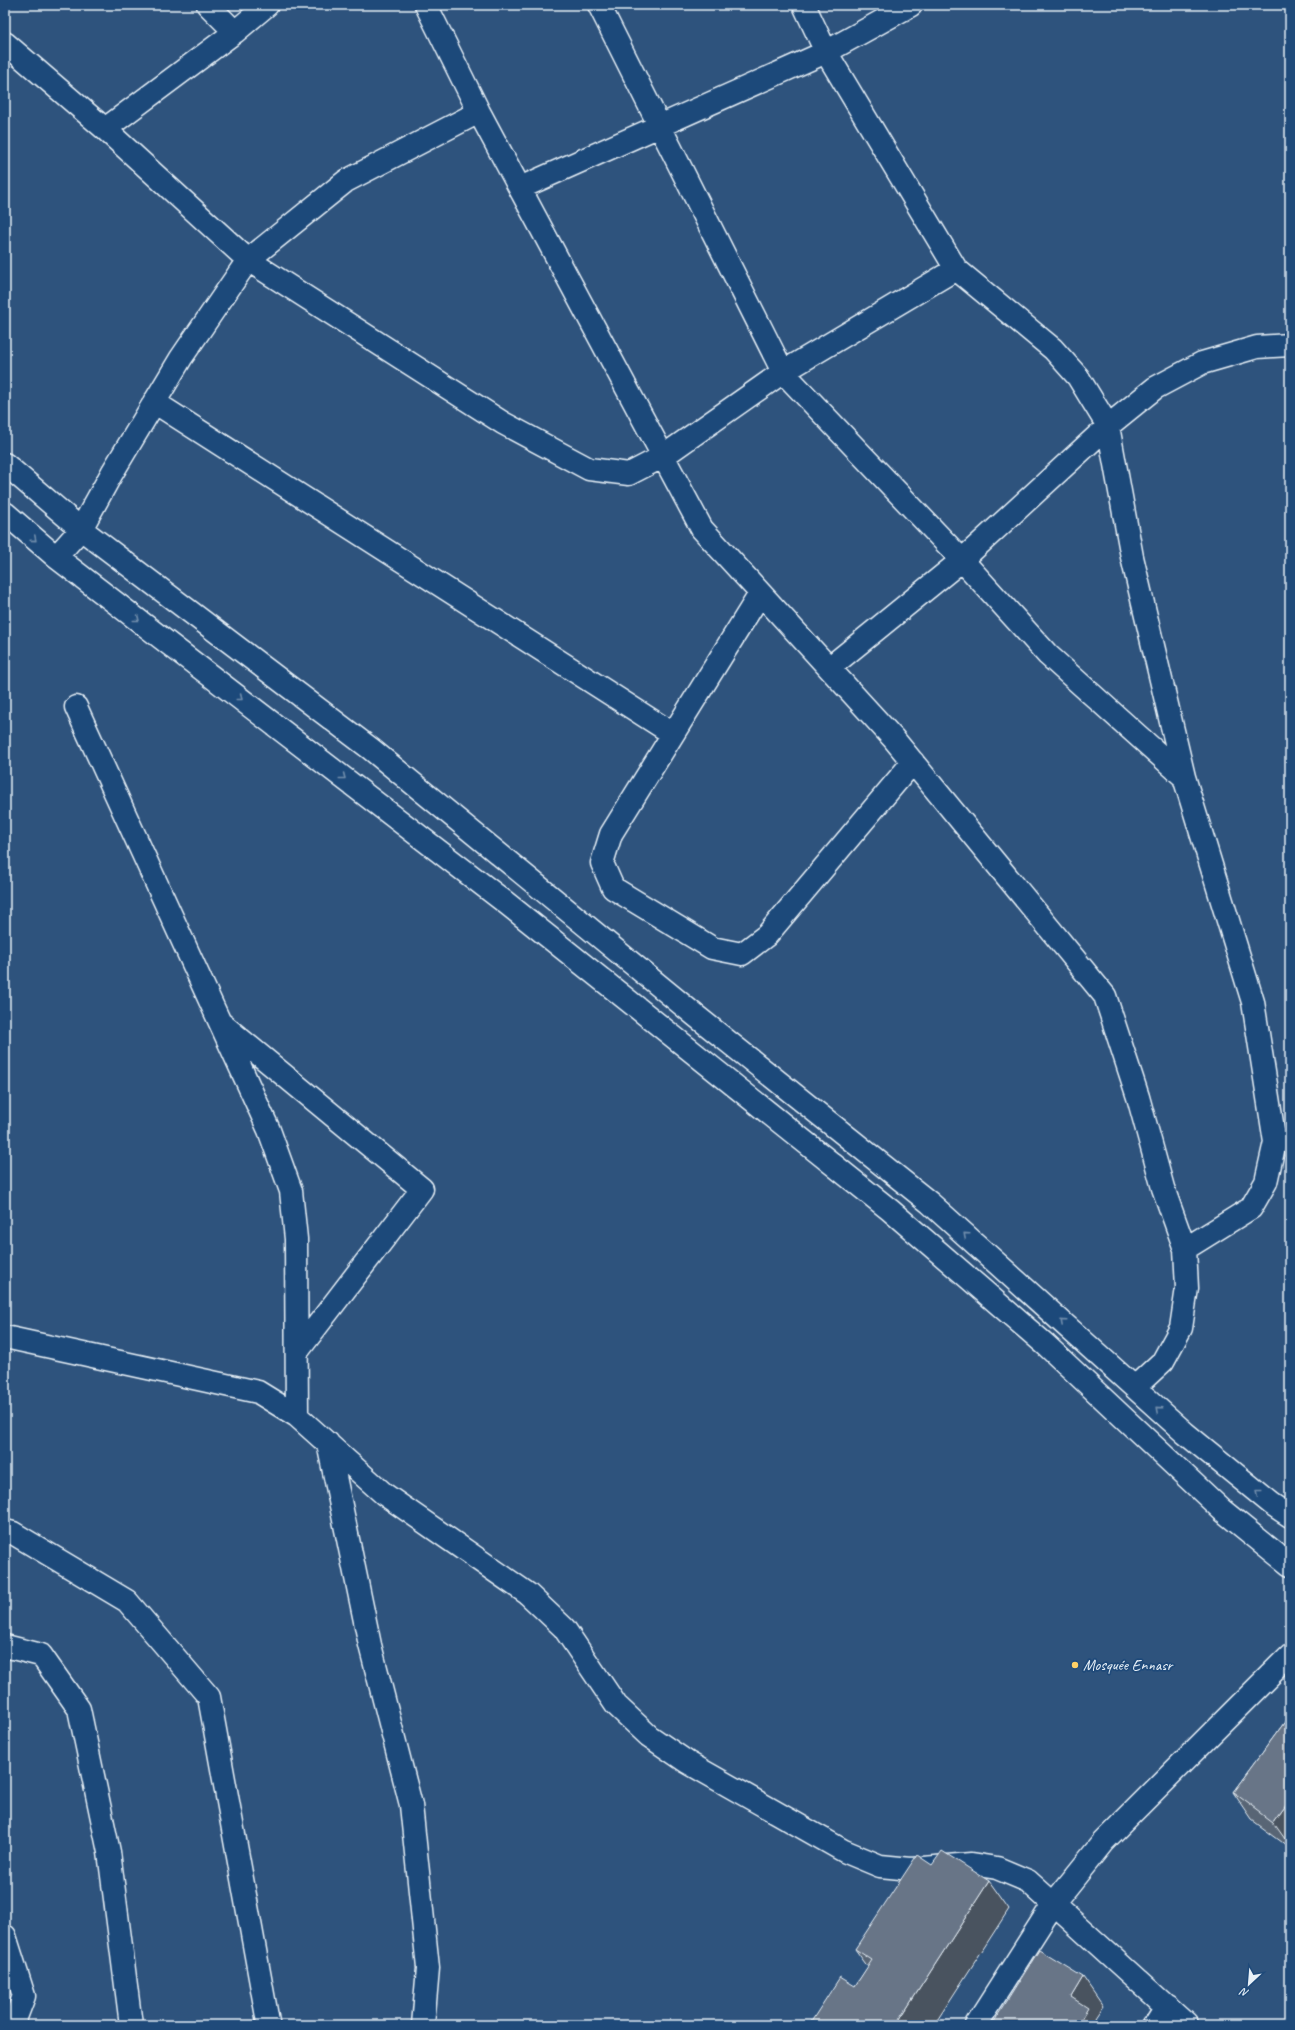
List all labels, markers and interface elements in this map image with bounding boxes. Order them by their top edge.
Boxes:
one-way arrow [30,534,37,541]
one-way arrow [132,614,139,621]
one-way arrow [235,694,242,701]
one-way arrow [338,773,345,780]
one-way arrow [963,1233,971,1240]
one-way arrow [1060,1320,1068,1327]
one-way arrow [1157,1407,1164,1414]
one-way arrow [1256,1491,1263,1498]
place label: Mosquée Ennasr [1083,1655,1175,1675]
marker: Mosquée Ennasr [1070,1660,1080,1670]
north arrow [1229,1964,1269,2004]
text: N [1237,1984,1251,2001]

